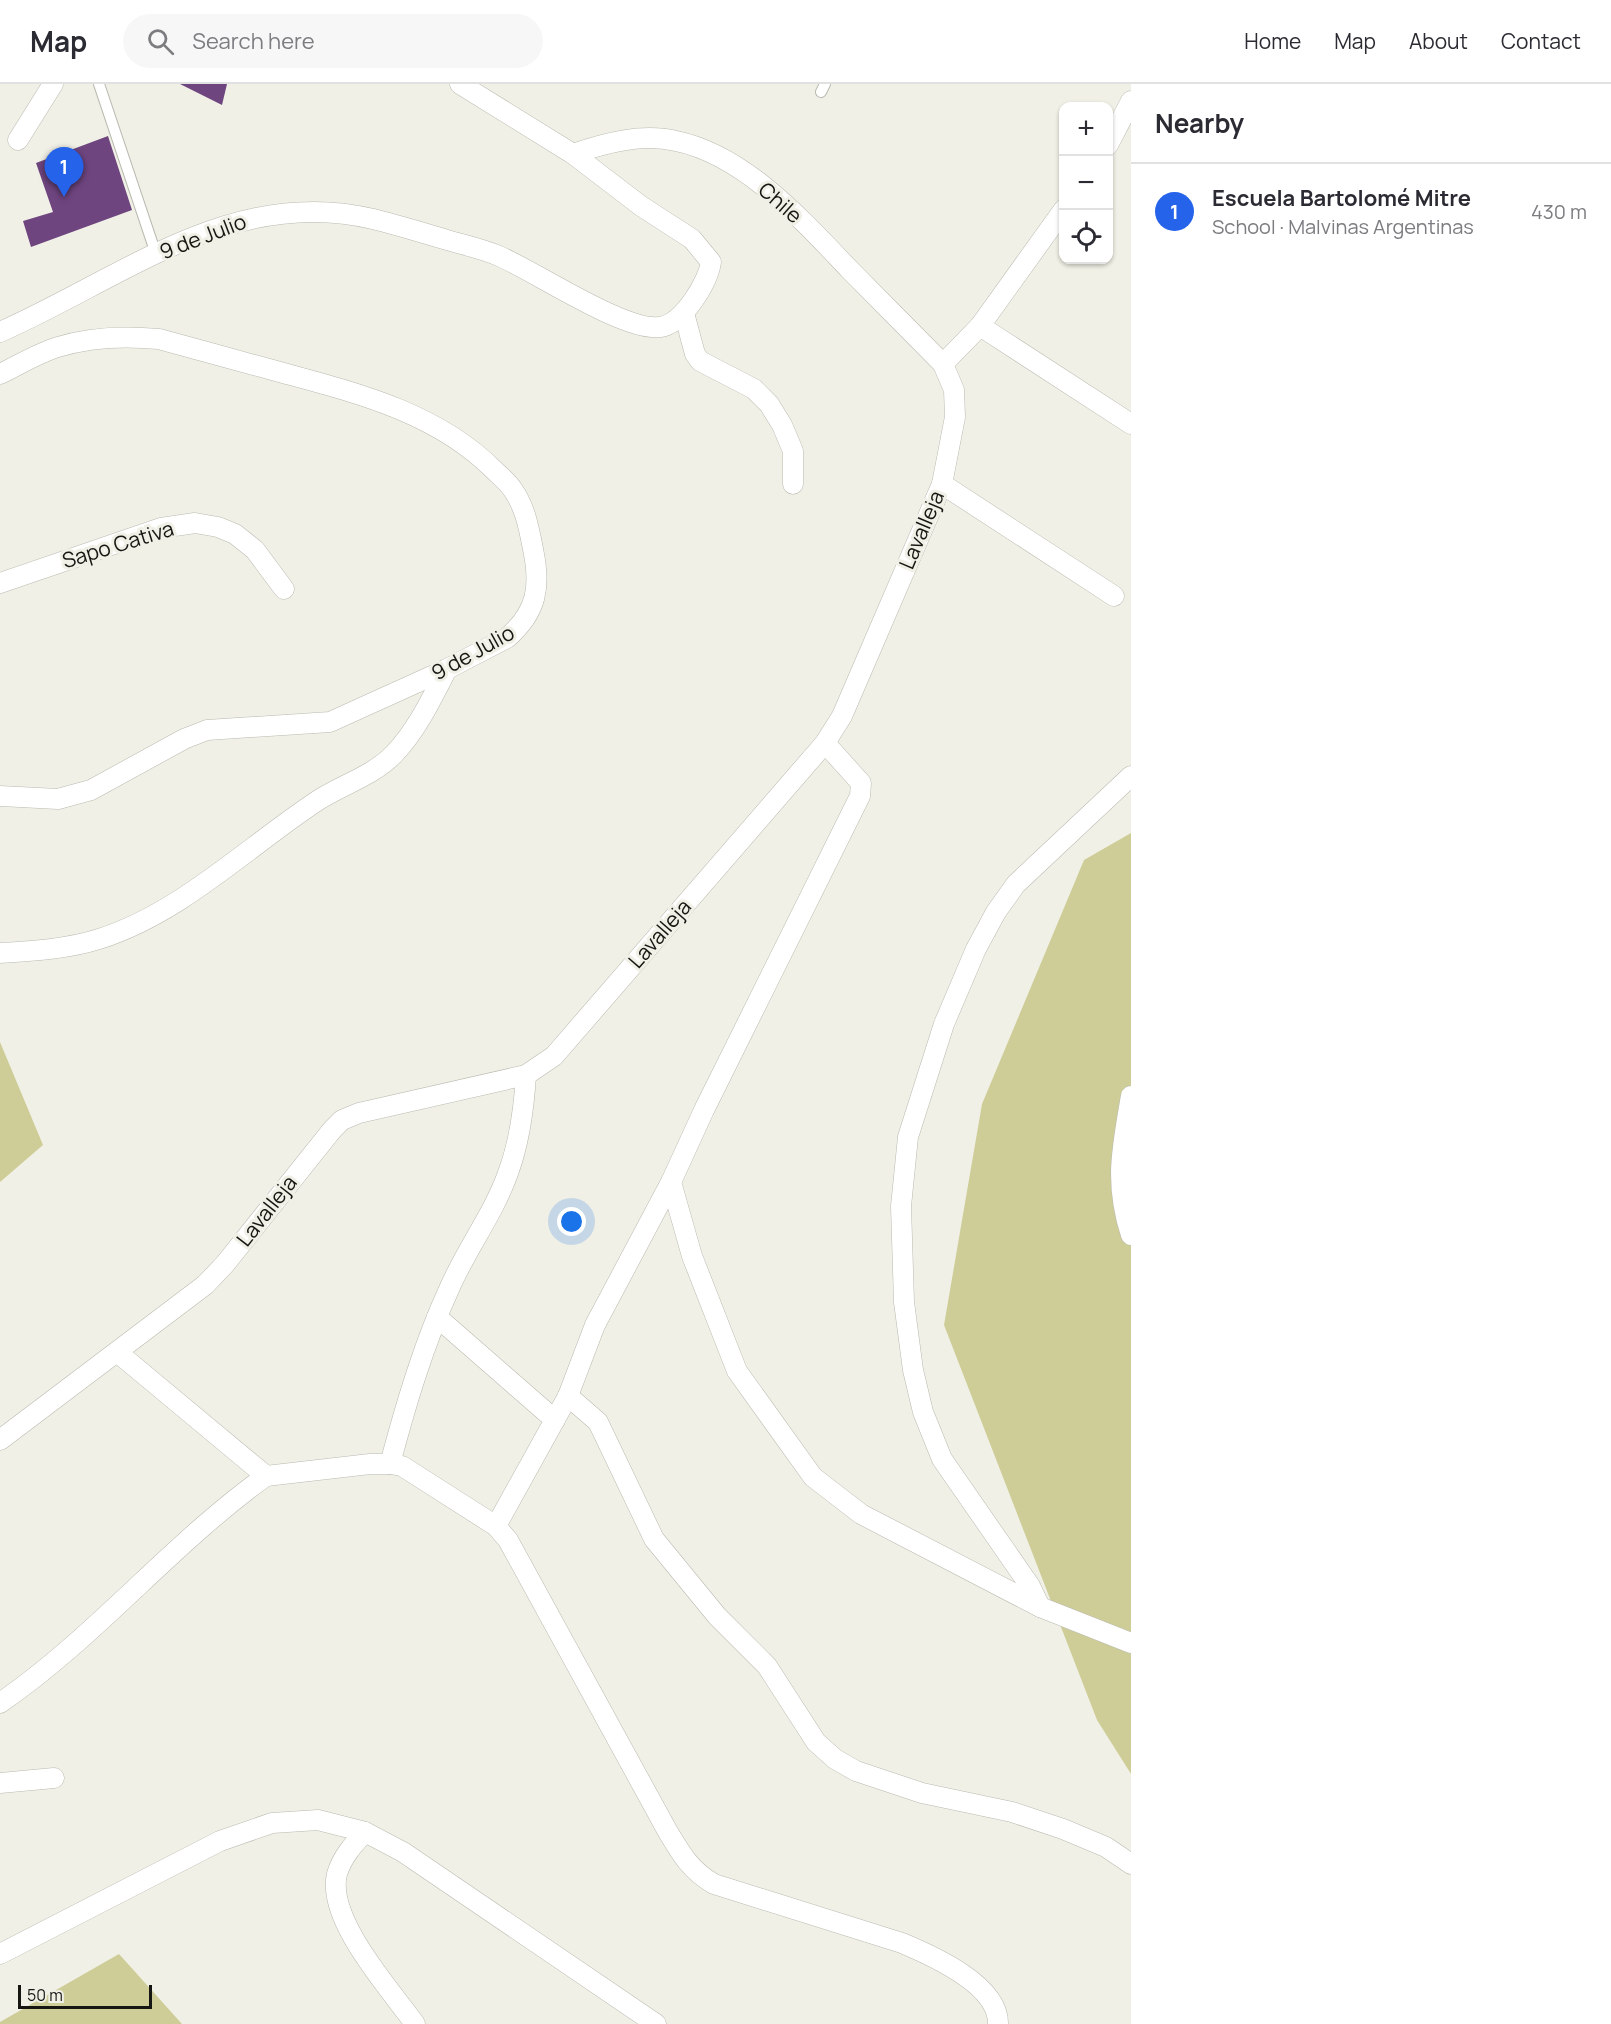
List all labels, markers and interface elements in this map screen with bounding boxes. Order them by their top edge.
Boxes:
search box [123,14,543,68]
text: Map [30,22,87,60]
icon: search [144,25,177,58]
text: Search here [192,26,315,56]
text: Home [1244,27,1301,55]
text: Map [1334,27,1376,55]
text: About [1409,27,1468,55]
text: Contact [1501,27,1581,55]
map controls [1059,102,1113,264]
button: + [1059,102,1113,156]
text: Nearby [1155,105,1244,141]
pin: 1 [44,147,84,197]
button: − [1059,156,1113,210]
street label: Chile [753,175,809,229]
text: Escuela Bartolomé Mitre [1212,183,1471,213]
text: 1 [1170,198,1179,225]
text: 430 m [1531,198,1587,225]
street label: 9 de Julio [155,207,250,265]
button: locate [1059,210,1113,264]
text: School · Malvinas Argentinas [1212,213,1474,240]
street label: Lavalleja [892,486,950,573]
street label: Sapo Cativa [58,514,177,574]
street label: 9 de Julio [426,618,519,686]
street label: Lavalleja [622,893,697,974]
street label: Lavalleja [230,1169,303,1252]
your location [557,1207,586,1236]
scale bar [18,1982,152,2010]
text: 50 m [27,1984,63,2006]

